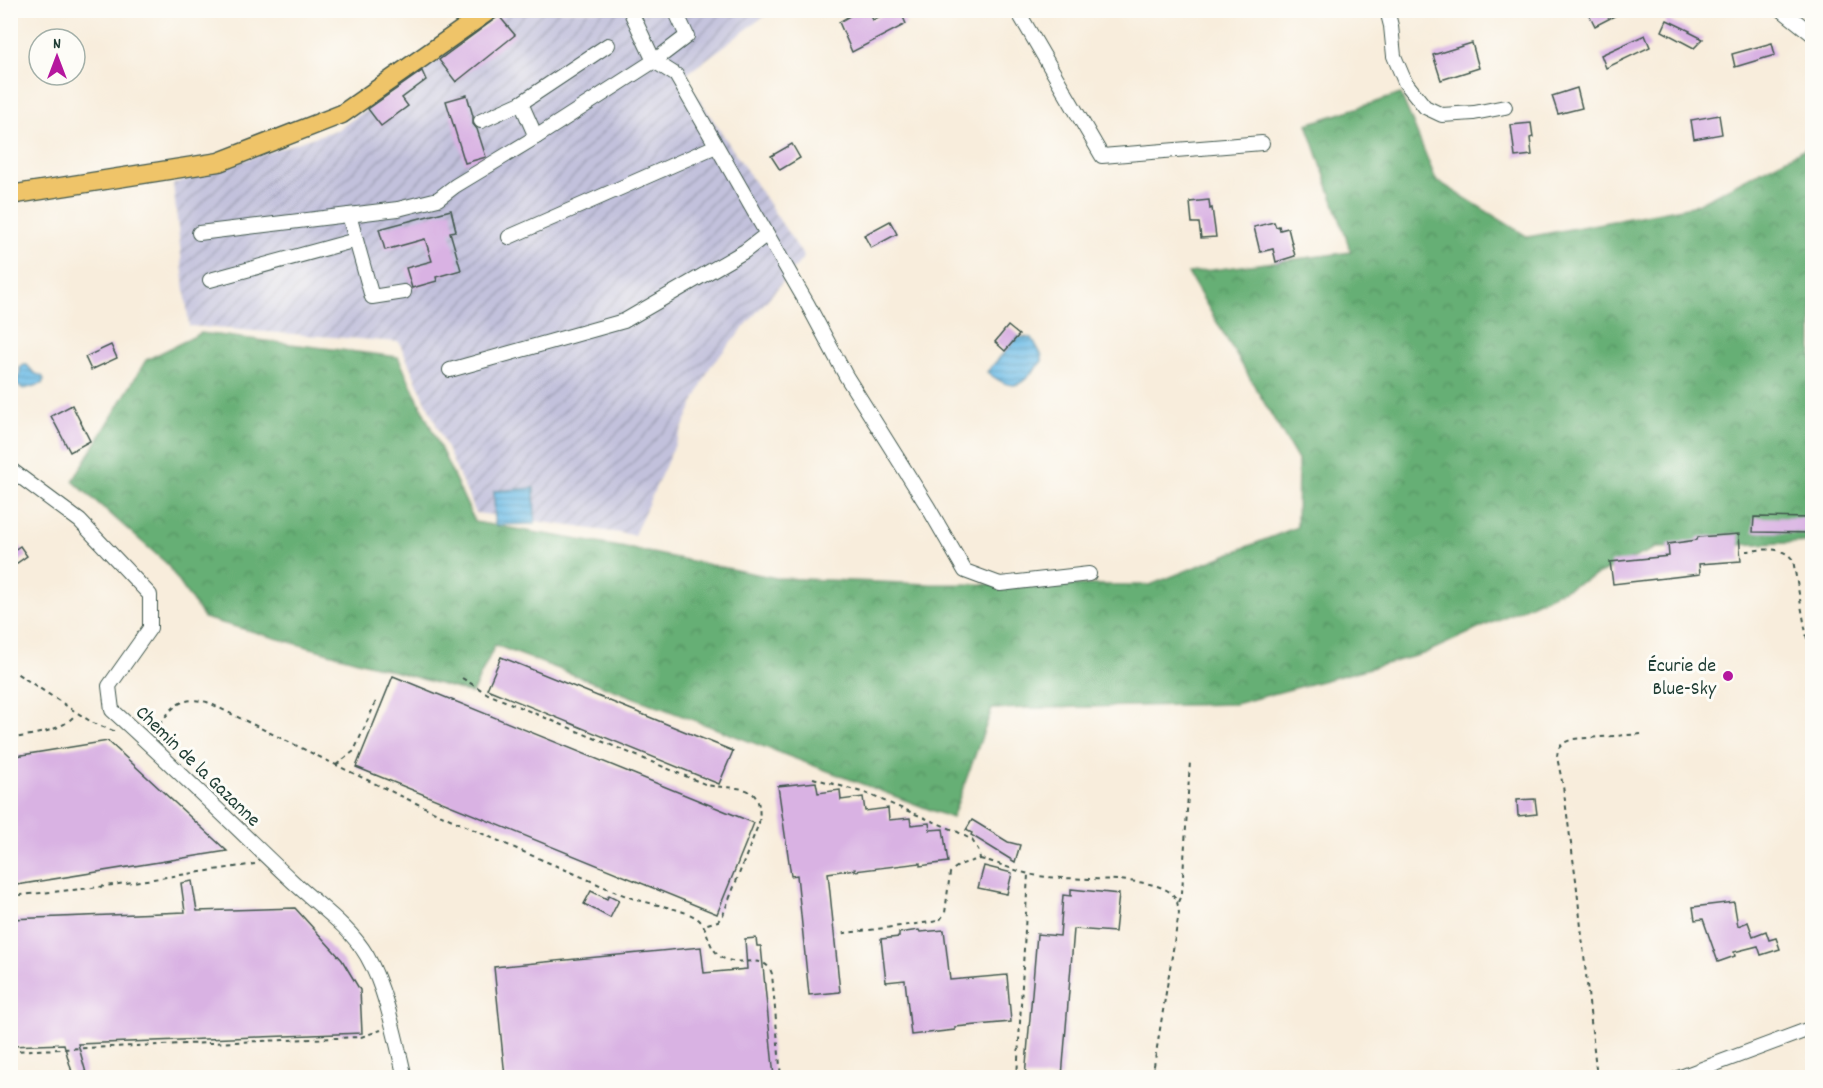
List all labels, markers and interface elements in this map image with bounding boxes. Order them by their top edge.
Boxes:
north arrow [27,27,87,87]
text: N [53,33,61,56]
place label: Écurie de Blue-Sky [1648,653,1717,704]
marker: Écurie de Blue-Sky [1721,669,1735,683]
street label: Chemin de la Gazanne [128,700,266,834]

